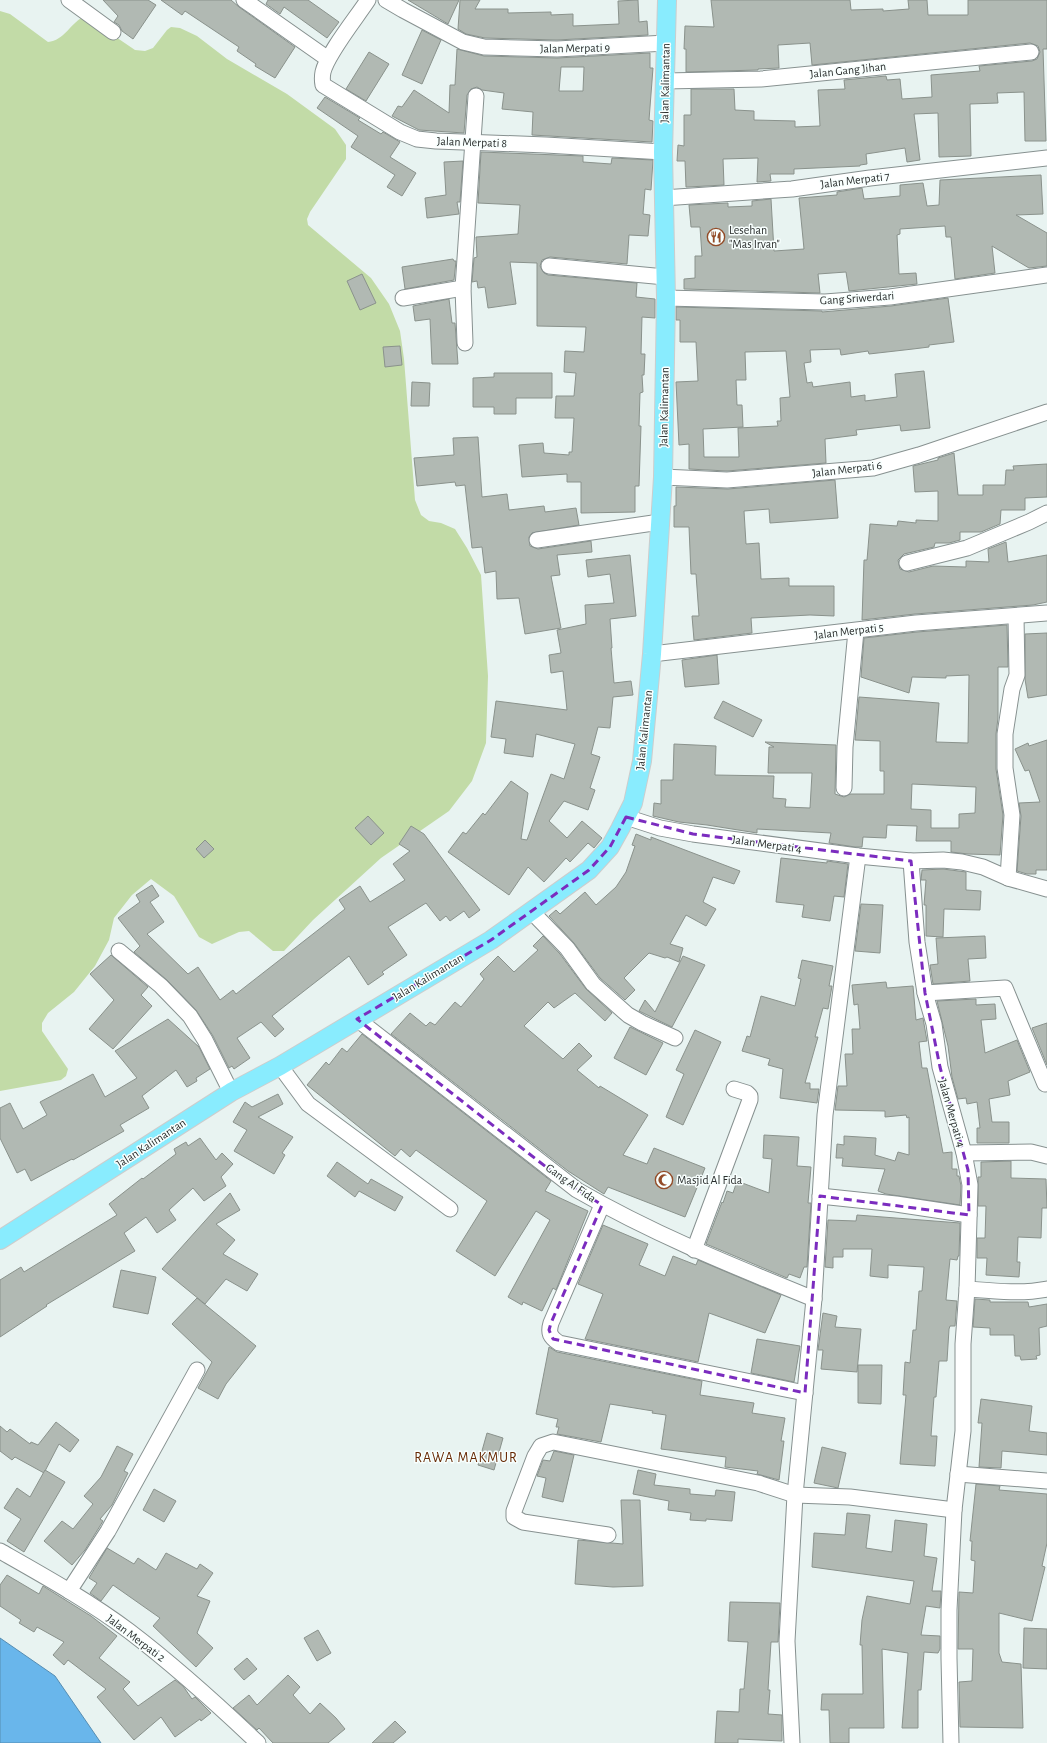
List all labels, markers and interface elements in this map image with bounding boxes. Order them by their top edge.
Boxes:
street label: Jalan Merpati 9 [540,41,611,55]
street label: Jalan Kalimantan [658,43,672,123]
street label: Jalan Gang Jihan [809,60,887,80]
street label: Jalan Merpati 8 [437,135,508,149]
street label: Jalan Merpati 7 [820,170,890,190]
place label: Lesehan "Mas Irvan" [729,224,780,250]
restaurant icon: Lesehan "Mas Irvan" [706,227,726,247]
street label: Gang Sriwerdari [819,289,895,307]
street label: Jalan Kalimantan [657,367,671,447]
street label: Jalan Merpati 6 [811,459,883,479]
street label: Jalan Merpati 5 [814,621,884,641]
street label: Jalan Kalimantan [634,690,654,770]
street label: Jalan Merpati 4 [731,833,803,855]
street label: Jalan Kalimantan [391,951,465,1003]
street label: Jalan Merpati 4 [937,1078,968,1149]
street label: Jalan Kalimantan [114,1116,188,1170]
street label: Gang Al Fida [544,1161,599,1205]
mosque icon: Masjid Al Fida [654,1170,674,1190]
place label: Masjid Al Fida [677,1174,743,1187]
district label: RAWA MAKMUR [414,1451,518,1465]
street label: Jalan Merpati 2 [104,1612,168,1664]

